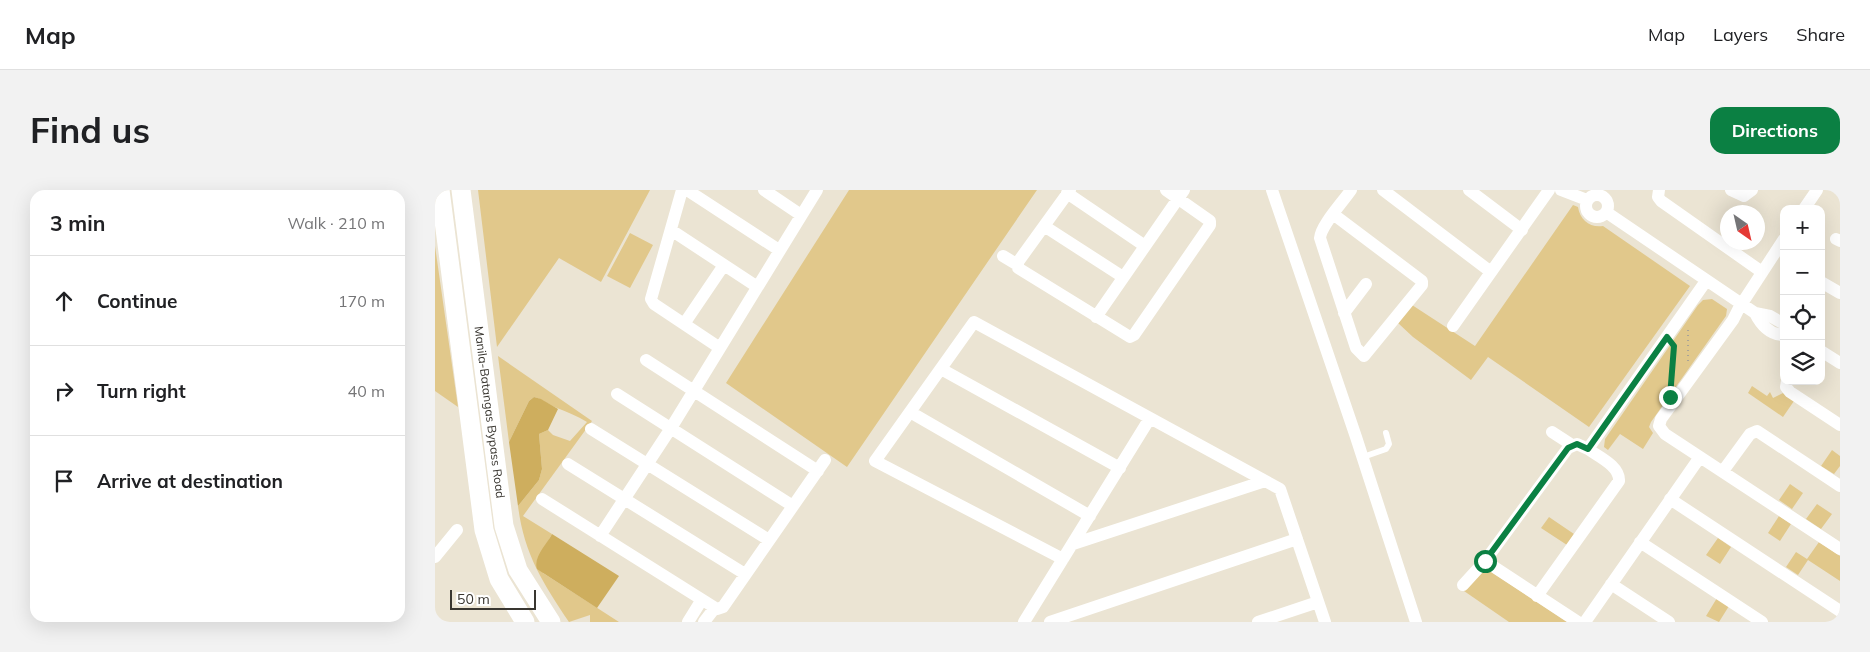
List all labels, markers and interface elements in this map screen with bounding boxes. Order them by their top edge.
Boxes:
text: Map [25,20,76,50]
text: Map [1648,23,1685,46]
text: Layers [1713,23,1768,46]
text: Share [1796,23,1845,46]
button: Directions [1710,107,1840,154]
text: Find us [30,108,150,152]
north arrow [1720,205,1765,250]
map controls [1780,205,1825,385]
button: + [1780,205,1825,250]
text: 3 min [50,210,105,236]
text: Walk · 210 m [287,213,385,233]
button: − [1780,250,1825,295]
icon: ahead [50,287,78,315]
text: Continue [97,289,177,313]
text: 170 m [338,291,385,311]
button: locate [1780,295,1825,340]
street label: Manila-Batangas Bypass Road [471,325,508,499]
button: layers [1780,340,1825,385]
icon: right [50,377,78,405]
text: Turn right [97,379,186,403]
text: 40 m [348,381,385,401]
route end [1659,386,1682,409]
icon: arrive [50,467,78,495]
text: Arrive at destination [97,469,283,493]
route start [1474,550,1497,573]
scale bar [450,587,536,610]
text: 50 m [457,590,490,608]

